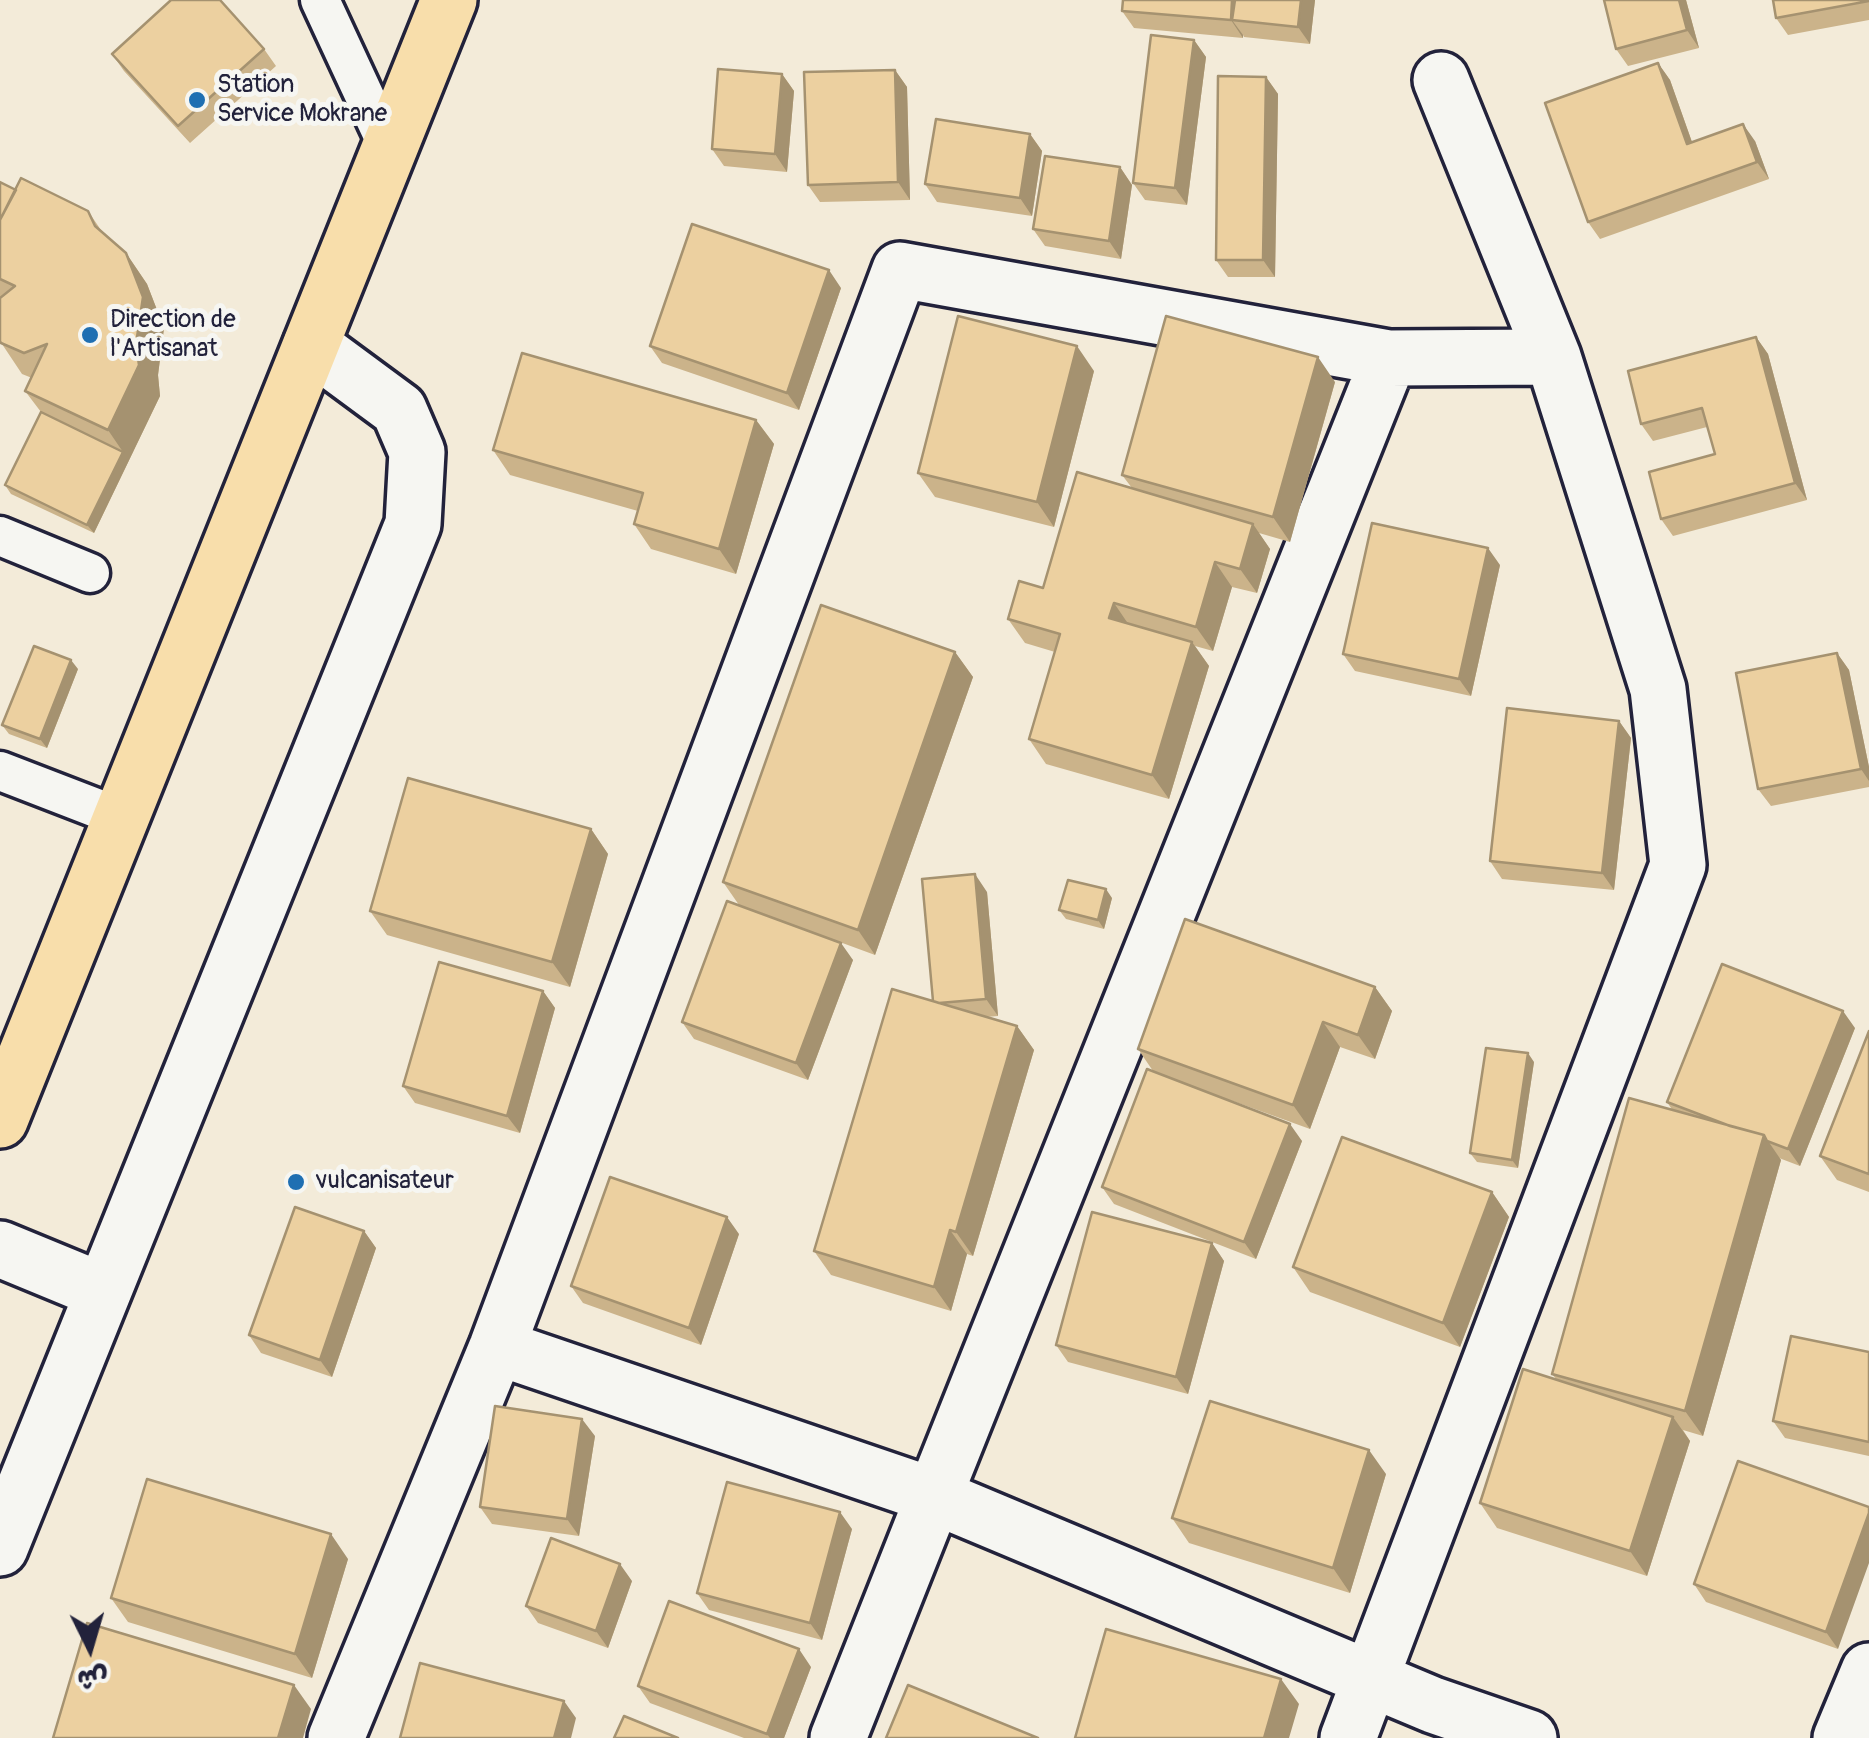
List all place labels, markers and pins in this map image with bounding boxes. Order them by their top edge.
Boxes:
place label: Station Service Mokrane [217,71,387,130]
marker: Station Service Mokrane [186,89,208,111]
place label: Direction de l'Artisanat [110,306,236,365]
marker: Direction de l'Artisanat [79,324,101,346]
place label: vulcanisateur [316,1167,454,1197]
marker: vulcanisateur [285,1171,307,1193]

